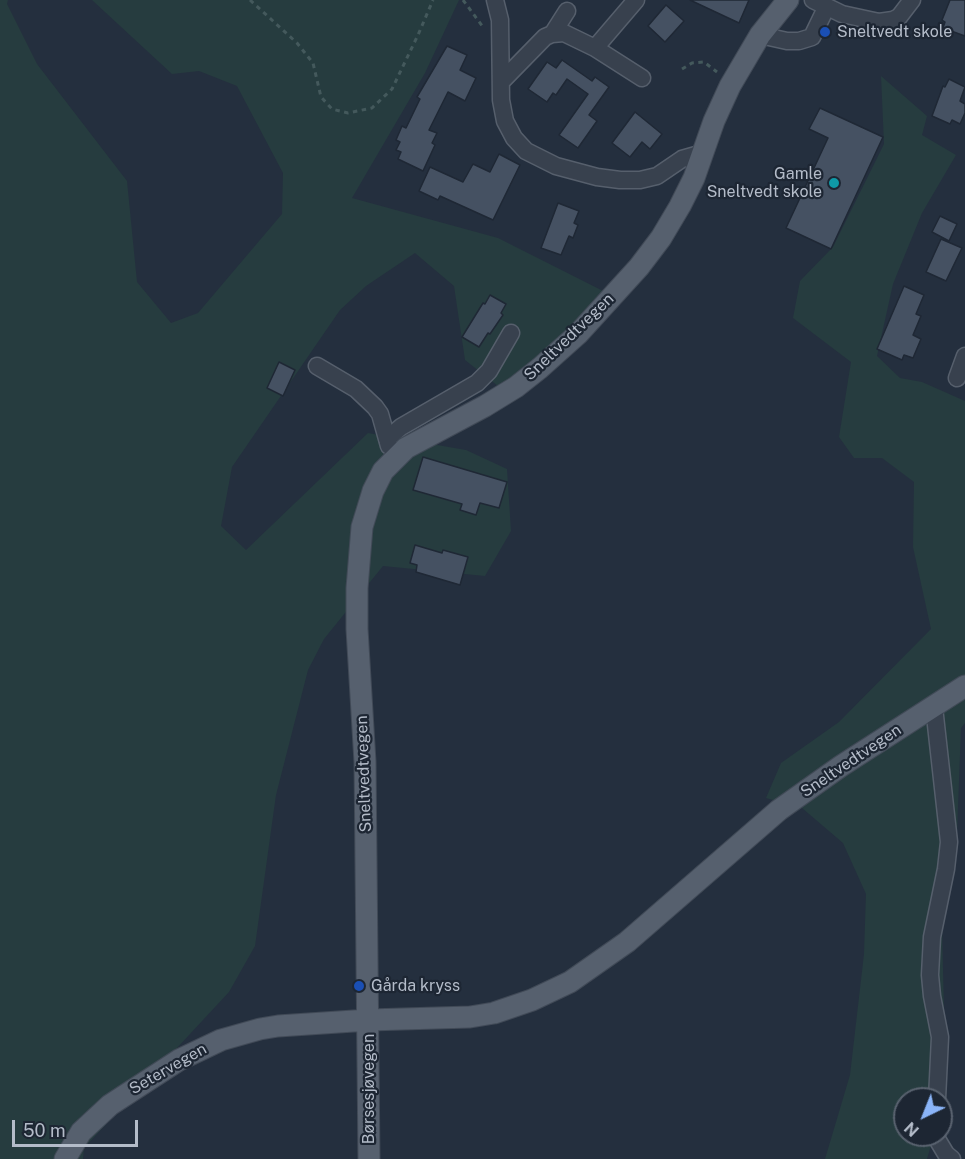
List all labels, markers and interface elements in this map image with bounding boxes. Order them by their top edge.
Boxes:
place label: Sneltvedt skole [837,22,952,42]
marker: Sneltvedt skole [818,25,832,39]
place label: Gamle Sneltvedt skole [707,164,822,202]
marker: Gamle Sneltvedt skole [827,176,841,190]
street label: Sneltvedtvegen [520,289,618,385]
street label: Sneltvedtvegen [352,715,376,833]
street label: Sneltvedtvegen [797,720,905,802]
place label: Gårda kryss [371,976,460,996]
marker: Gårda kryss [352,979,366,993]
street label: Børsesjøvegen [359,1034,379,1144]
street label: Setervegen [126,1039,210,1099]
north arrow [893,1087,953,1147]
scale bar [15,1108,141,1146]
text: N [901,1118,923,1140]
text: 50 m [23,1120,66,1141]

